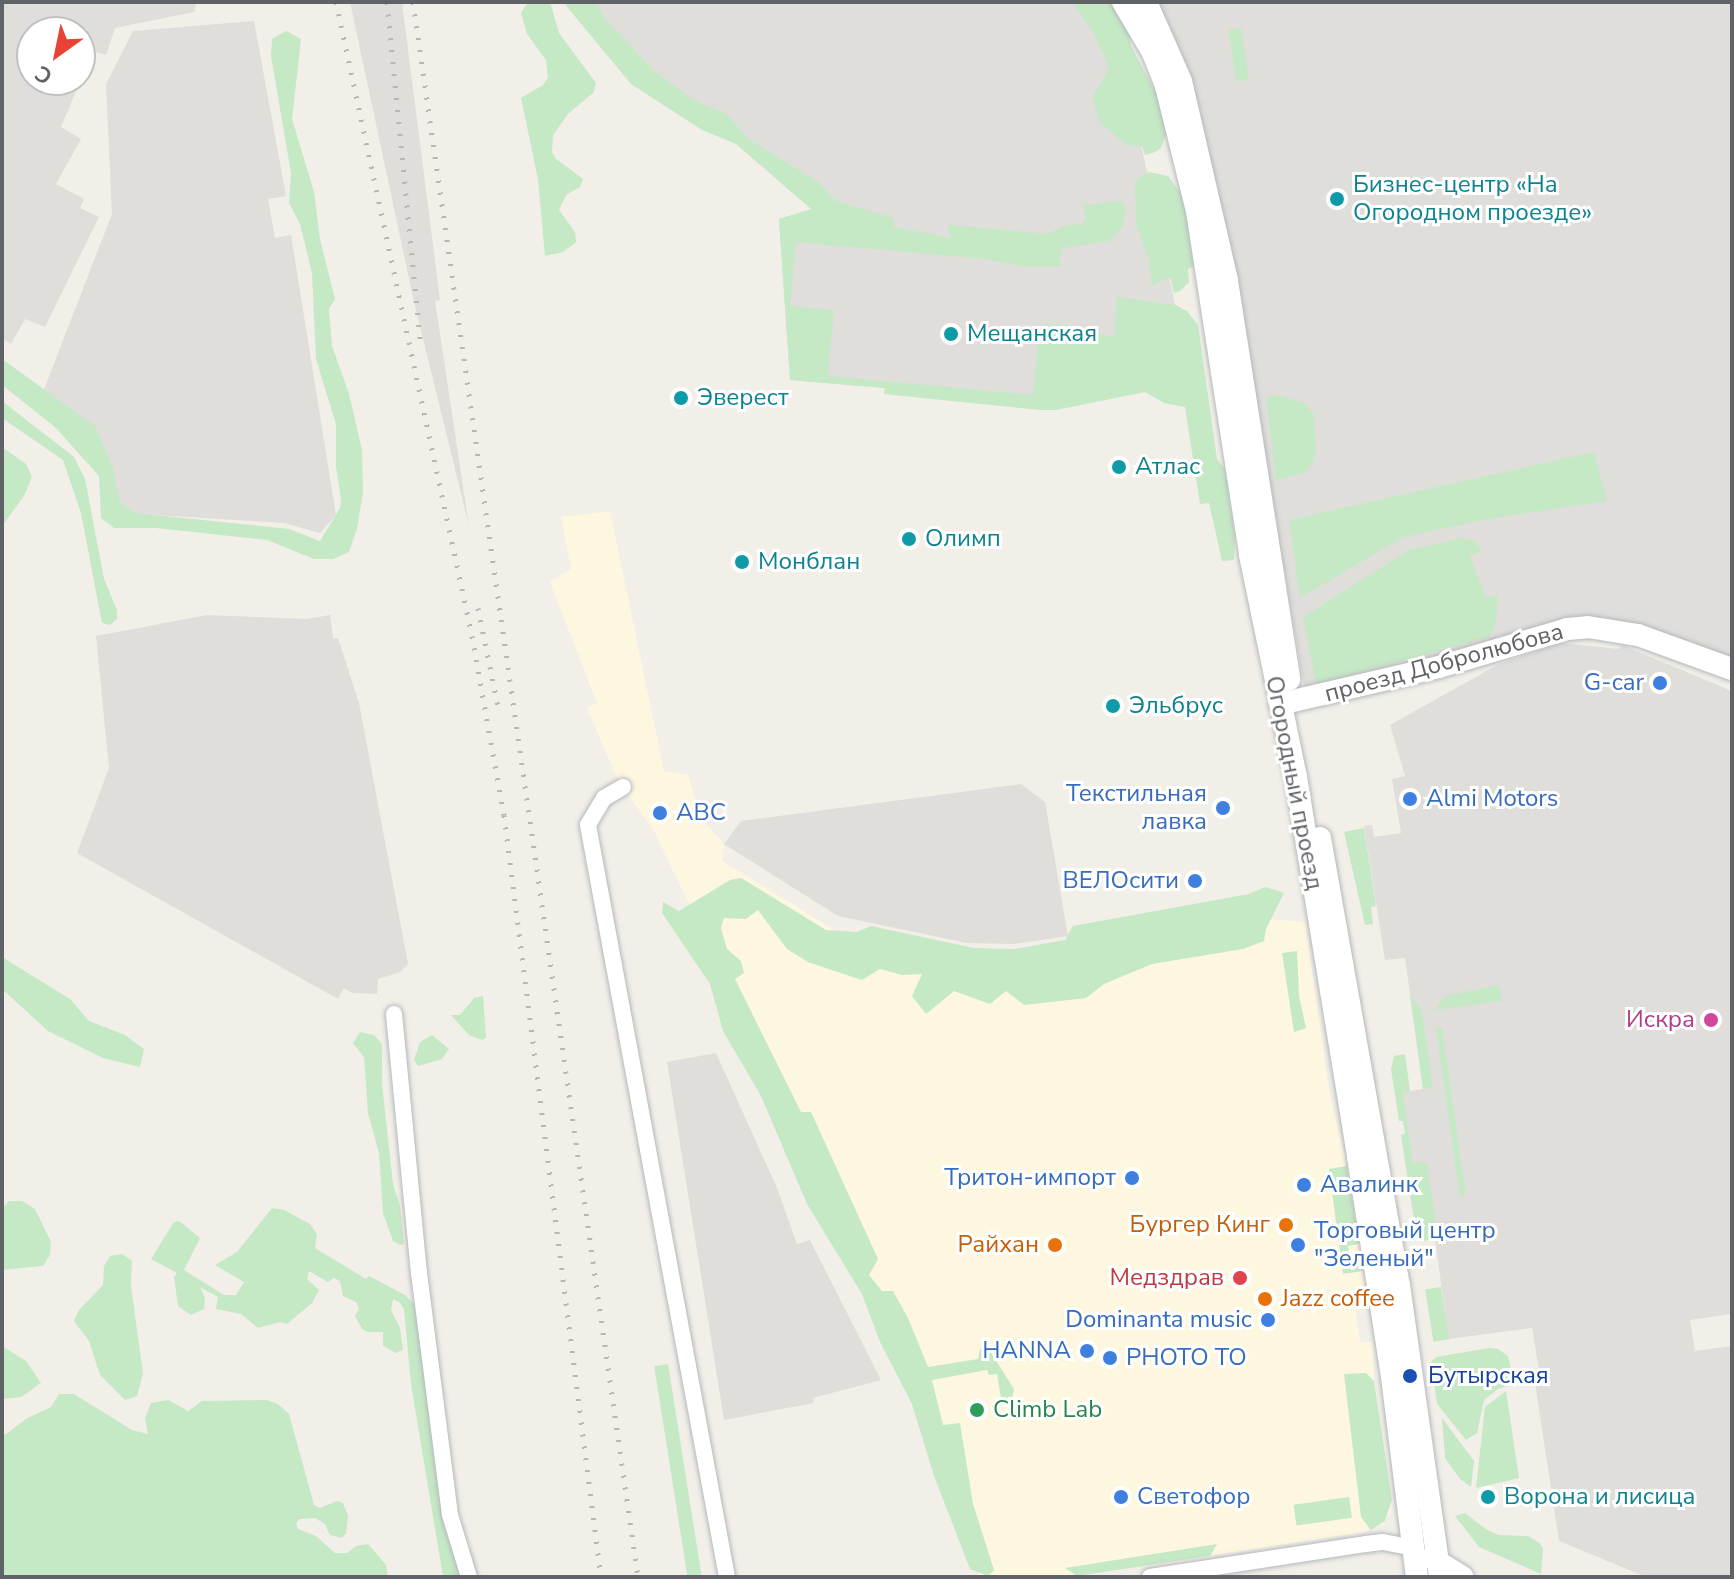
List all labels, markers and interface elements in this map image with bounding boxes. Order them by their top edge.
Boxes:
north arrow [16,16,96,96]
text: С [30,58,58,91]
place label: Бизнес-центр «На Огородном проезде» [1353,171,1592,227]
marker: Бизнес-центр «На Огородном проезде» [1328,190,1346,208]
place label: Мещанская [967,320,1097,348]
marker: Мещанская [942,325,960,343]
place label: Эверест [697,384,789,412]
marker: Эверест [672,389,690,407]
place label: Атлас [1135,453,1200,481]
marker: Атлас [1110,458,1128,476]
place label: Олимп [925,525,1001,553]
marker: Олимп [900,530,918,548]
place label: Монблан [758,548,860,576]
marker: Монблан [733,553,751,571]
street label: проезд Добролюбова [1321,617,1567,709]
place label: G-car [1584,669,1644,697]
street label: Огородный проезд [1259,674,1329,892]
marker: G-car [1651,674,1669,692]
place label: Эльбрус [1129,692,1223,720]
marker: Эльбрус [1104,697,1122,715]
place label: Текстильная лавка [1066,780,1207,836]
place label: Almi Motors [1426,785,1558,813]
marker: Almi Motors [1401,790,1419,808]
place label: ABC [676,799,726,827]
marker: Текстильная лавка [1214,799,1232,817]
marker: ABC [651,804,669,822]
place label: ВЕЛОсити [1063,867,1179,895]
marker: ВЕЛОсити [1186,872,1204,890]
place label: Искра [1626,1006,1695,1034]
marker: Искра [1702,1011,1720,1029]
place label: Тритон-импорт [944,1164,1116,1192]
marker: Тритон-импорт [1123,1169,1141,1187]
place label: Авалинк [1320,1171,1418,1199]
marker: Авалинк [1295,1176,1313,1194]
place label: Бургер Кинг [1130,1211,1270,1239]
marker: Бургер Кинг [1277,1216,1295,1234]
place label: Торговый центр "Зеленый" [1314,1217,1496,1273]
place label: Райхан [957,1231,1039,1259]
marker: Райхан [1046,1236,1064,1254]
marker: Торговый центр "Зеленый" [1289,1236,1307,1254]
place label: Медздрав [1110,1264,1224,1292]
marker: Медздрав [1231,1269,1249,1287]
place label: Jazz coffee [1281,1285,1395,1313]
marker: Jazz coffee [1256,1290,1274,1308]
place label: Dominanta music [1065,1306,1252,1334]
marker: Dominanta music [1259,1311,1277,1329]
place label: HANNA [982,1337,1071,1365]
marker: HANNA [1078,1342,1096,1360]
place label: PHOTO TO [1126,1344,1247,1372]
marker: PHOTO TO [1101,1349,1119,1367]
place label: Бутырская [1428,1362,1549,1390]
marker: Бутырская [1399,1365,1421,1387]
place label: Climb Lab [993,1396,1102,1424]
marker: Climb Lab [968,1401,986,1419]
place label: Светофор [1137,1483,1250,1511]
place label: Ворона и лисица [1504,1483,1695,1511]
marker: Светофор [1112,1488,1130,1506]
marker: Ворона и лисица [1479,1488,1497,1506]

